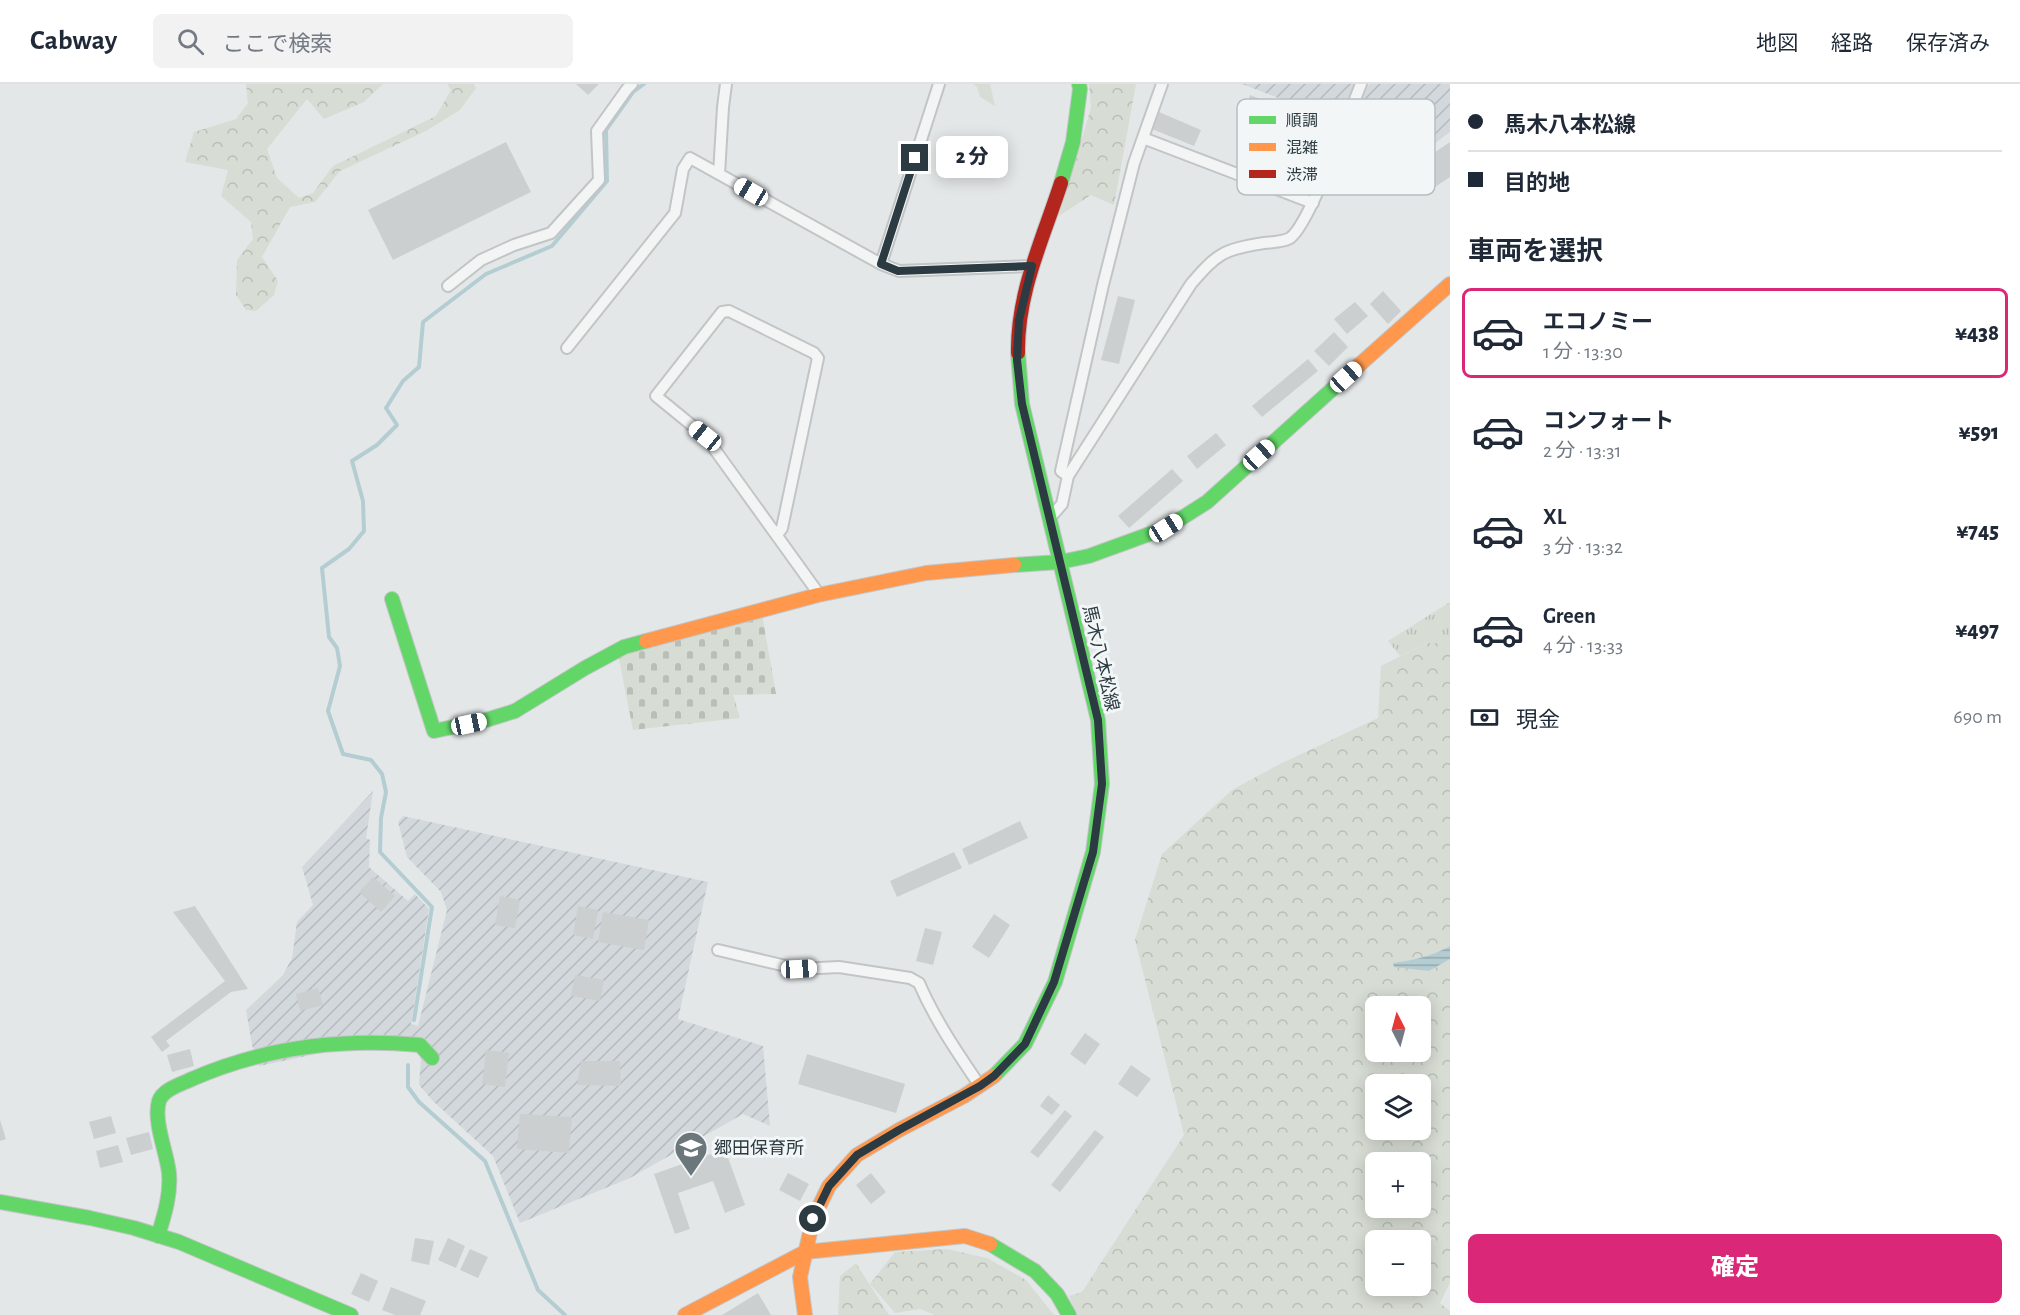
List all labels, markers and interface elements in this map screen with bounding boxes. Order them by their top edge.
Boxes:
search box [153,14,573,68]
icon: search [174,25,207,58]
text: Cabway [30,27,117,55]
text: ここで検索 [222,33,332,55]
text: 地図 [1756,33,1798,54]
text: 経路 [1831,33,1873,54]
text: 保存済み [1906,33,1990,54]
legend [1237,99,1435,195]
text: 順調 [1286,113,1318,129]
text: 馬木八本松線 [1504,114,1636,136]
callout: 2 分 [936,137,1008,179]
text: 混雑 [1286,139,1318,156]
route end [901,144,928,171]
text: 2 分 [956,147,988,167]
text: 渋滞 [1286,167,1318,183]
text: 目的地 [1504,172,1570,194]
car [731,175,771,209]
text: 車両を選択 [1468,238,1603,265]
icon: car [1471,306,1525,360]
text: エコノミー [1543,311,1653,333]
text: ¥438 [1955,322,1999,344]
text: 1 分 · 13:30 [1543,342,1623,362]
car [1327,358,1365,396]
icon: car [1471,405,1525,459]
text: コンフォート [1543,410,1674,432]
car [685,418,725,454]
text: ¥591 [1958,421,1999,443]
car [1240,436,1278,474]
text: 2 分 · 13:31 [1543,441,1621,461]
icon: car [1471,504,1525,558]
text: XL [1543,506,1566,528]
car [1146,511,1186,545]
text: ¥745 [1956,520,1999,542]
text: 3 分 · 13:32 [1543,537,1623,557]
street label: 馬木八本松線 [1079,603,1123,713]
icon: car [1471,603,1525,657]
text: Green [1543,605,1596,627]
text: ¥497 [1955,619,1999,641]
text: 4 分 · 13:33 [1543,636,1623,656]
icon: cash [1468,701,1501,734]
text: 690 m [1953,707,2002,727]
text: 現金 [1516,709,1560,731]
car [450,711,488,737]
car [781,959,817,979]
north arrow [1365,996,1431,1062]
map controls [1365,996,1431,1296]
button: layers [1365,1074,1431,1140]
school or university icon: 郷田保育所 [673,1130,709,1177]
place label: 郷田保育所 [714,1139,804,1158]
button: + [1365,1152,1431,1218]
route start [799,1205,826,1232]
button: − [1365,1230,1431,1296]
button: 確定 [1468,1234,2002,1303]

